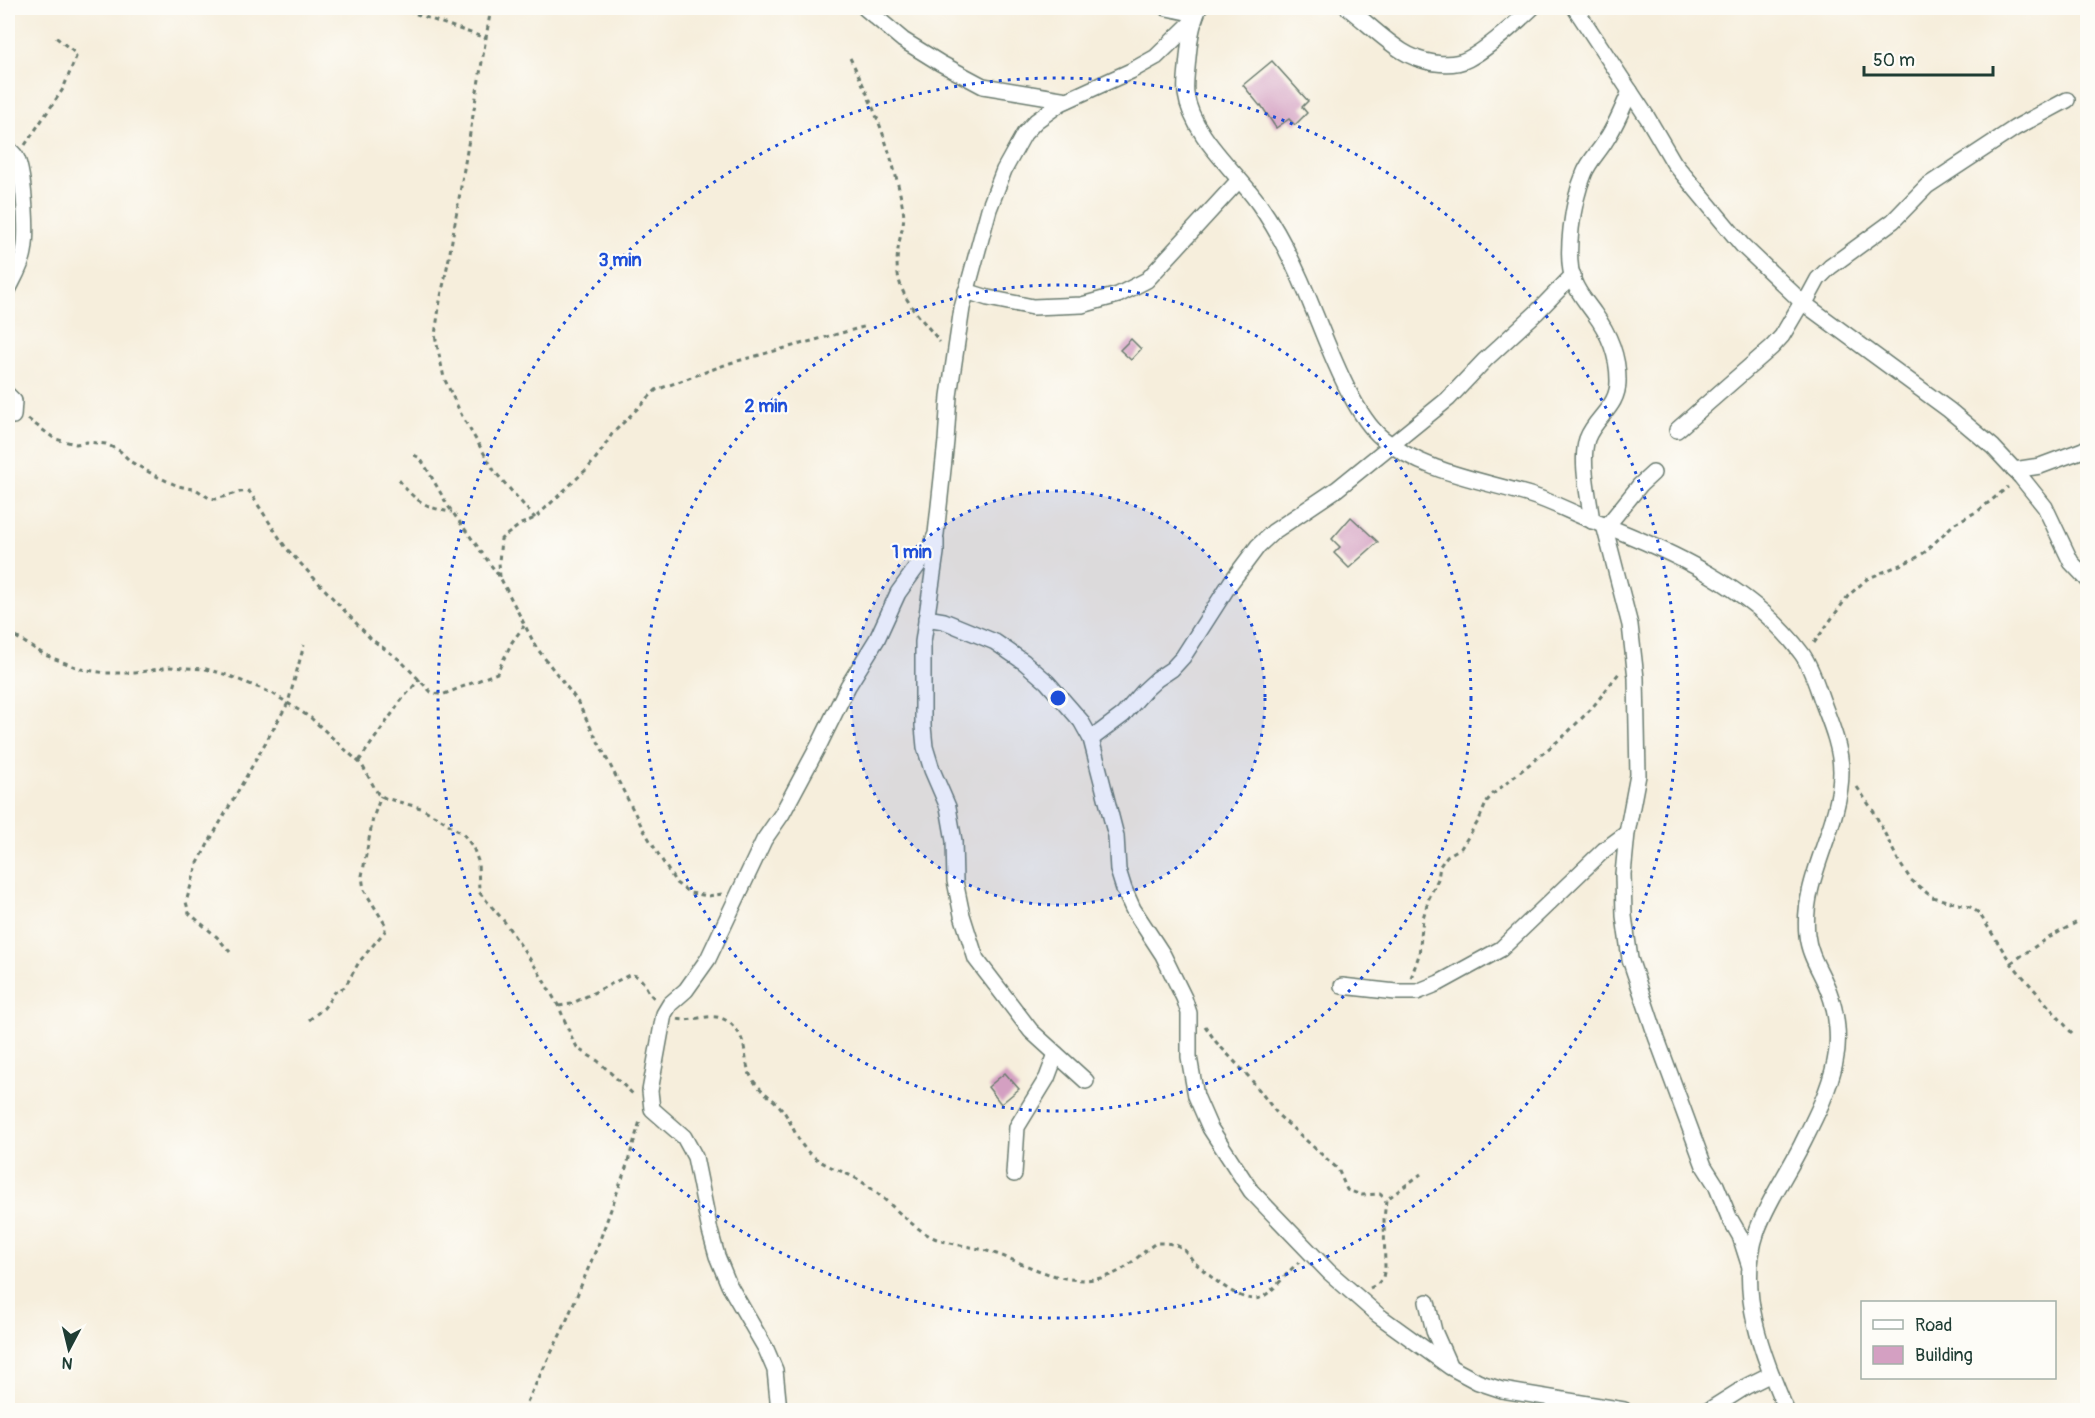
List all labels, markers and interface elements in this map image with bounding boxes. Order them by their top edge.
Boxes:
scale bar [1864,39,1993,77]
text: 50 m [1873,49,1915,72]
text: 3 min [598,249,642,272]
text: 2 min [744,395,788,418]
text: 1 min [892,541,932,564]
centre of rings [1048,688,1068,708]
legend [1861,1301,2056,1379]
text: Road [1915,1314,1952,1337]
north arrow [39,1319,99,1379]
text: Building [1915,1344,1973,1367]
text: N [61,1352,74,1373]

